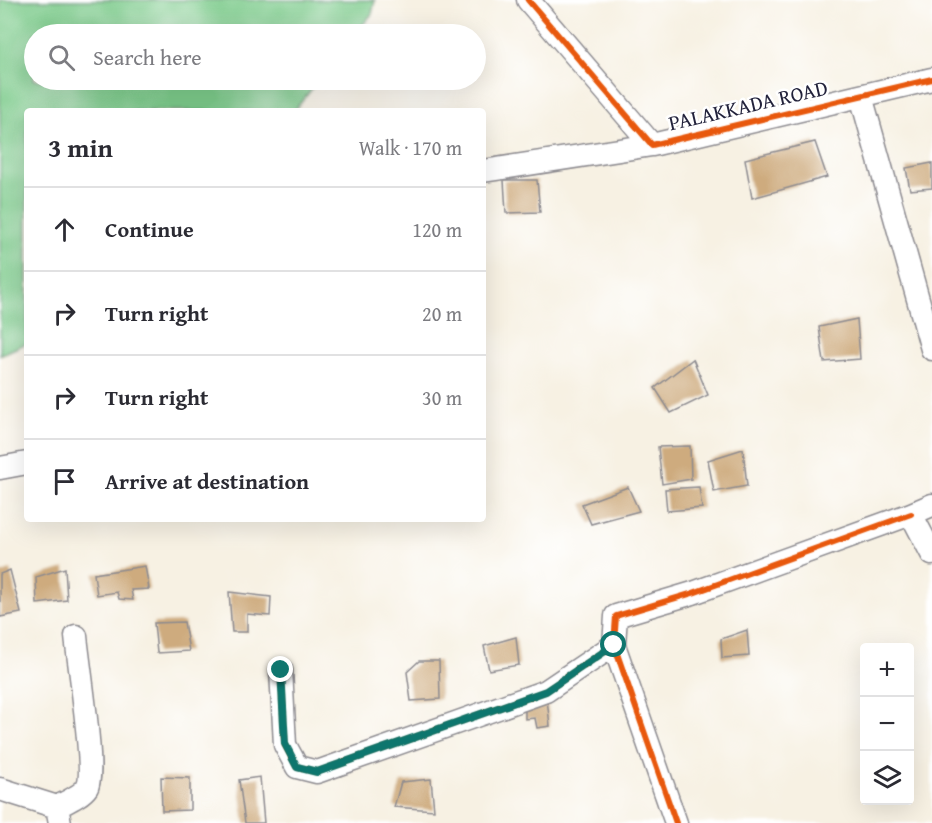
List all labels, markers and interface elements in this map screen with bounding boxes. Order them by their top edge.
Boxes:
search box [24,24,486,90]
icon: search [45,41,78,74]
text: Search here [93,41,202,73]
street label: PALAKKADA ROAD [665,72,831,138]
text: 3 min [48,128,113,167]
text: Walk · 170 m [359,133,462,162]
icon: ahead [48,213,81,246]
text: Continue [105,213,194,245]
text: 120 m [412,215,462,244]
icon: right [48,297,81,330]
text: Turn right [105,297,208,329]
text: 20 m [422,299,462,328]
icon: right [48,381,81,414]
text: Turn right [105,381,208,413]
text: 30 m [422,383,462,412]
icon: arrive [48,465,81,498]
text: Arrive at destination [105,465,309,497]
route start [600,631,626,657]
map controls [860,643,914,805]
button: + [860,643,914,697]
route end [267,656,293,682]
button: − [860,697,914,751]
button: layers [860,751,914,805]

